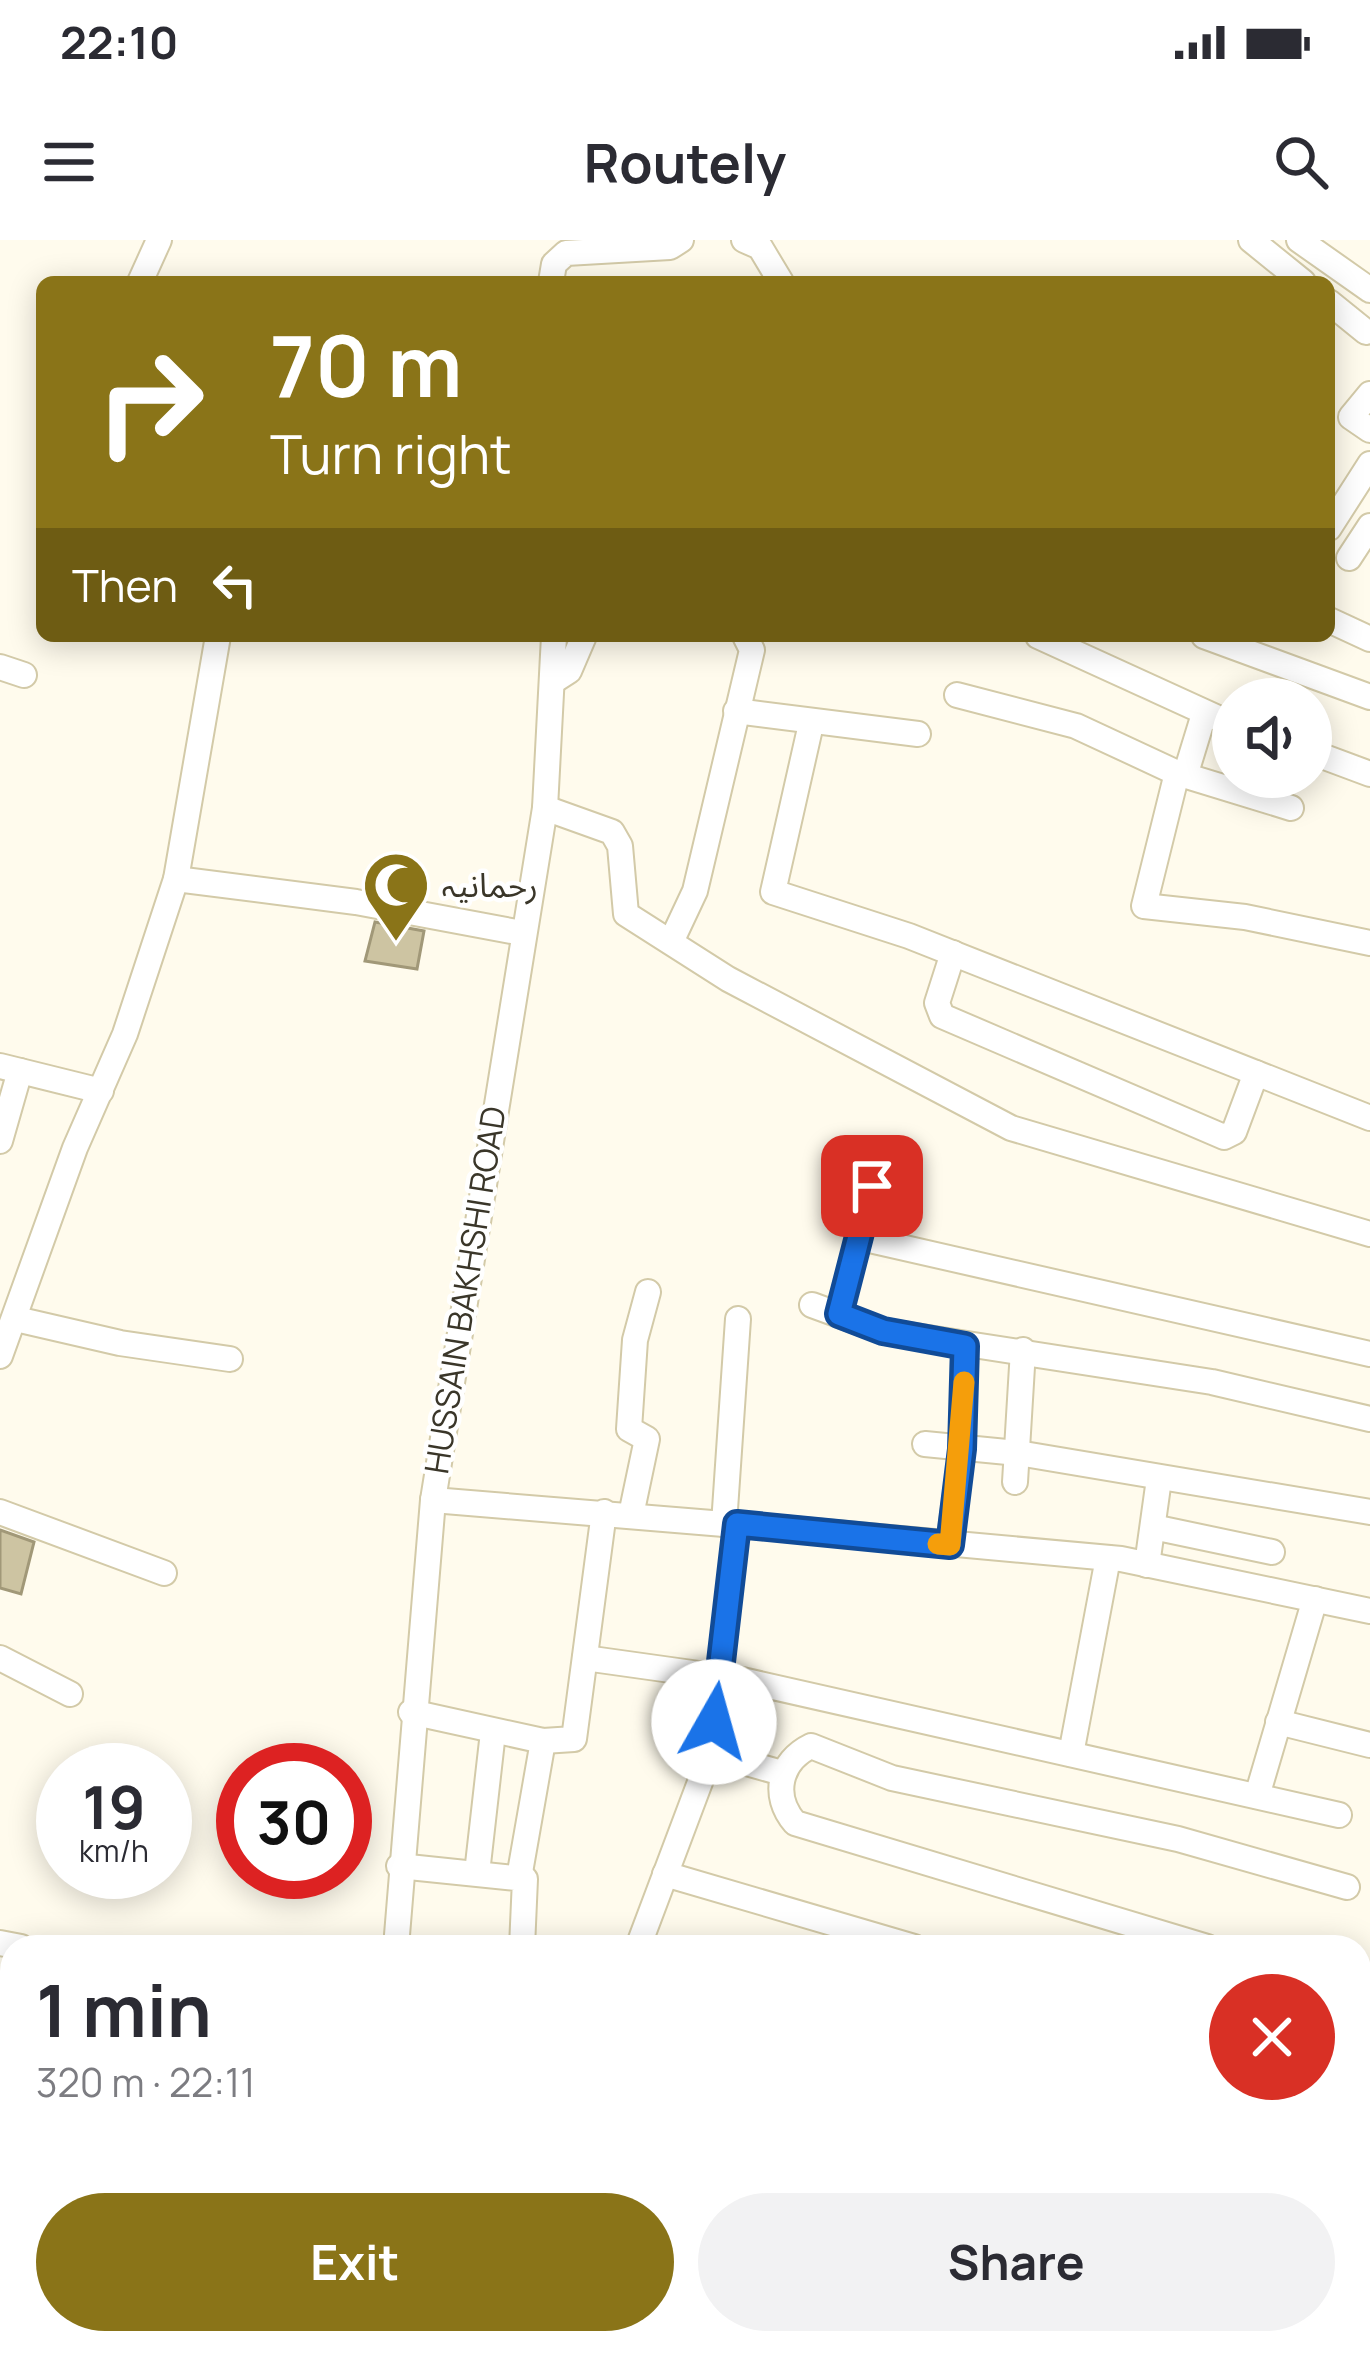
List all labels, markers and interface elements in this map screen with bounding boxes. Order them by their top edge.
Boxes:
text: 22:10 [60,11,178,73]
text: Routely [584,125,786,199]
icon: menu [36,129,102,195]
icon: search [1268,129,1334,195]
text: 70 m [270,307,462,422]
icon: right [72,324,228,480]
text: Turn right [270,416,512,490]
icon: left [202,552,268,618]
text: Then [72,554,178,616]
map controls [1212,678,1332,798]
button: sound [1212,678,1332,798]
mosque icon: رحمانیہ [361,850,431,944]
place label: رحمانیہ [442,862,538,907]
street label: HUSSAIN BAKHSHI ROAD [413,1103,516,1477]
pin [821,1135,923,1237]
icon: arrive [839,1153,905,1219]
position arrow [651,1659,777,1785]
speed limit sign: 30 [216,1743,372,1899]
text: 19 [82,1765,146,1847]
text: km/h [79,1830,149,1871]
text: 1 min [36,1960,212,2059]
button: close [1209,1974,1335,2100]
text: 320 m · 22:11 [36,2055,255,2109]
button: Exit [36,2193,674,2331]
button: Share [698,2193,1335,2331]

